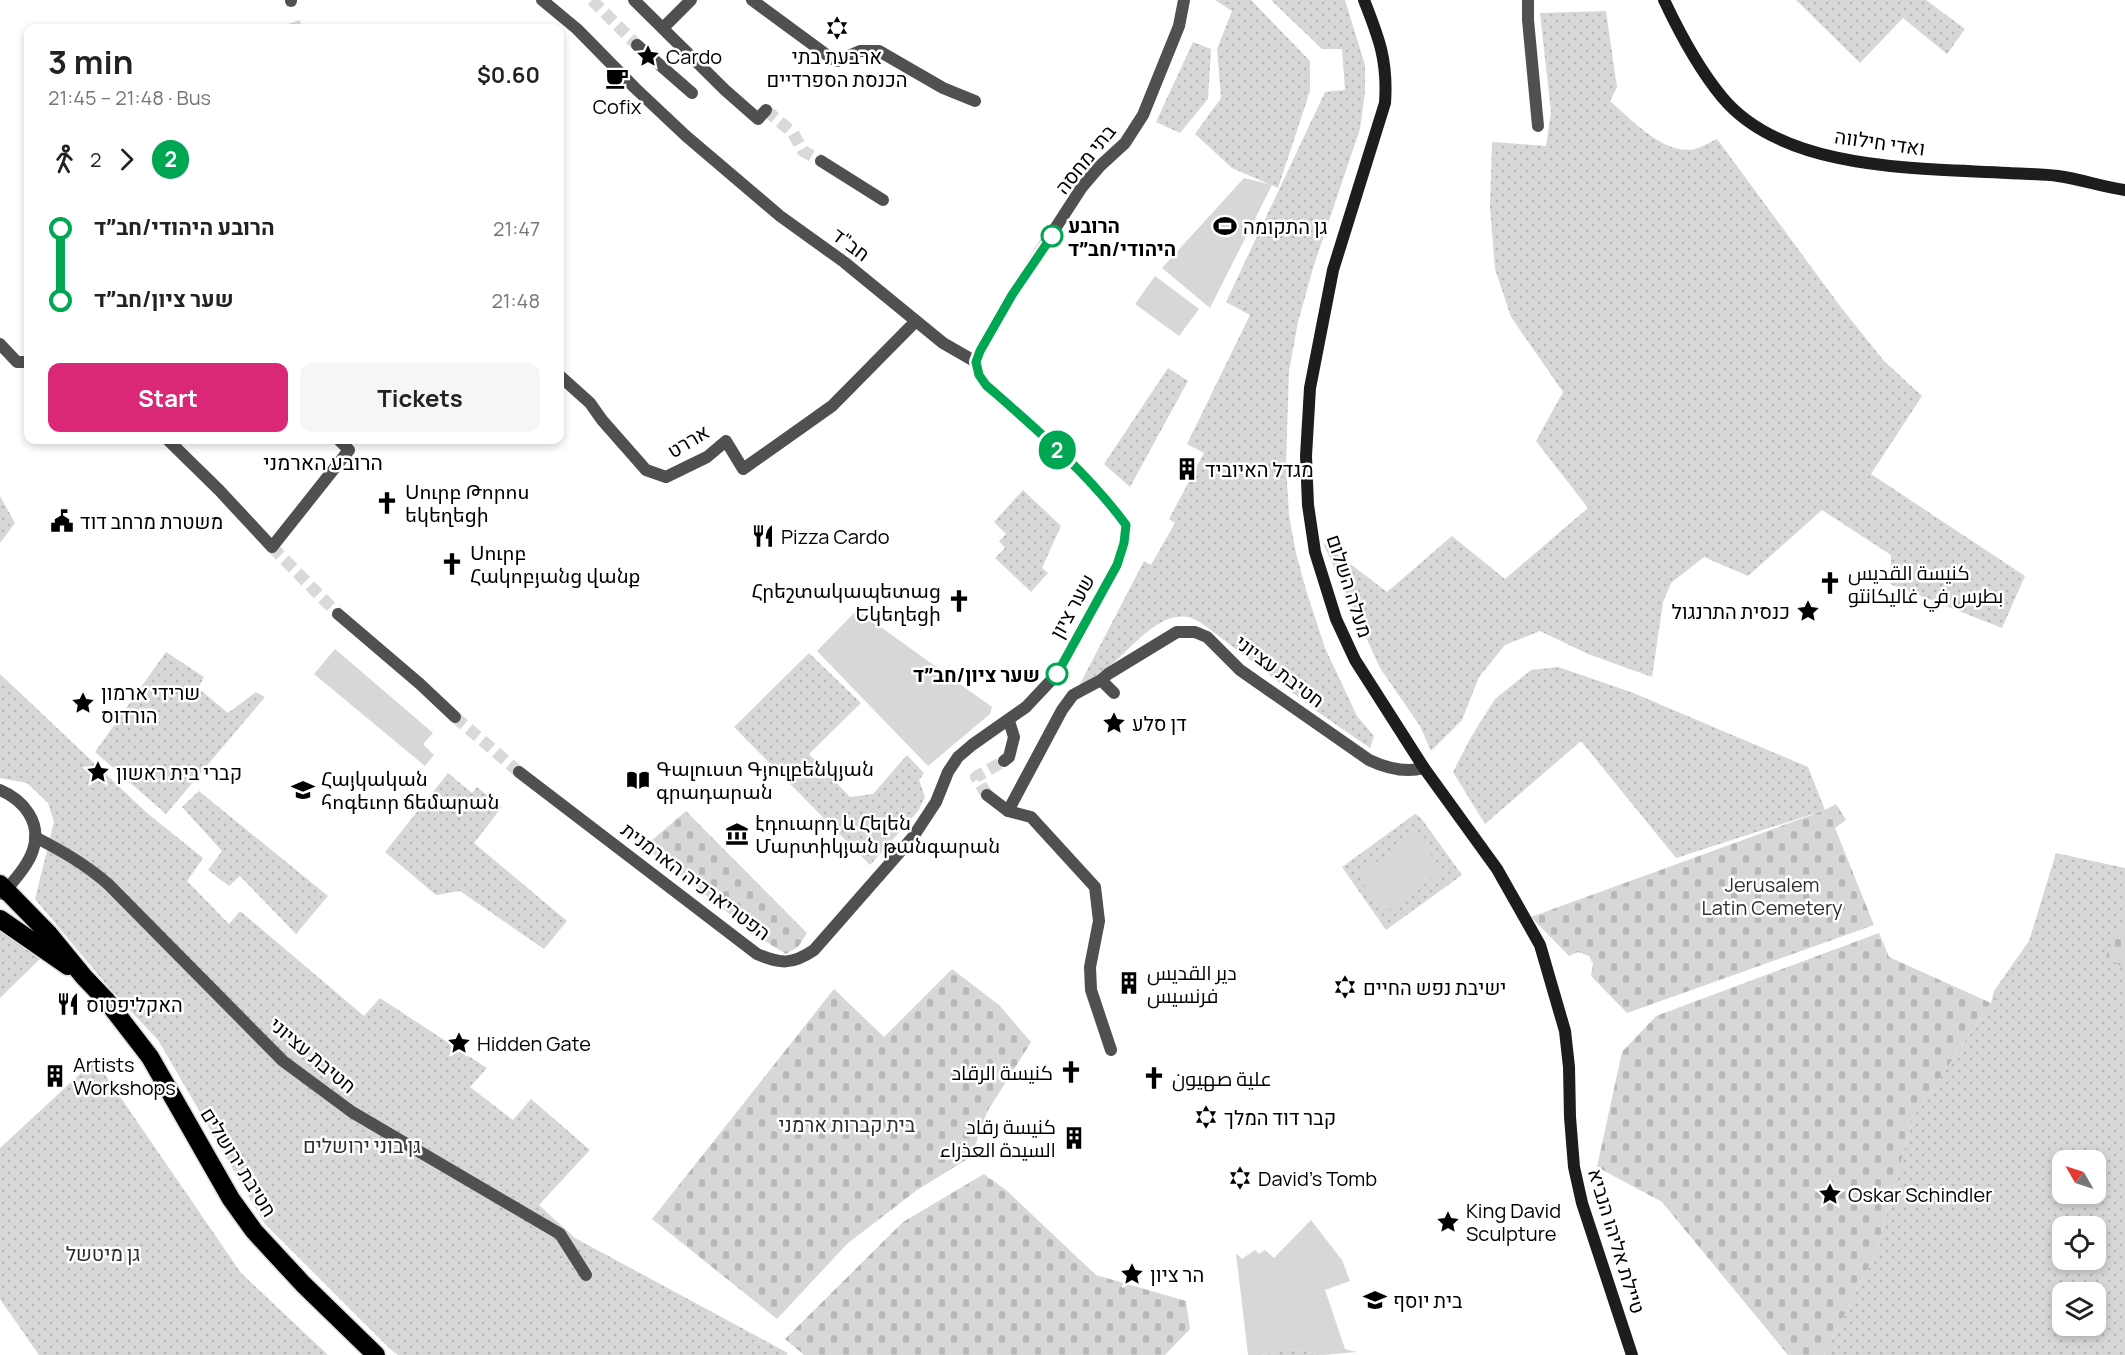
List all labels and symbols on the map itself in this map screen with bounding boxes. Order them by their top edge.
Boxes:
synagogue icon: ארבעת בתי הכנסת הספרדיים [824,15,850,41]
place icon: Cardo [635,43,661,69]
place label: Cardo [666,43,722,70]
place label: ארבעת בתי הכנסת הספרדיים [766,43,908,93]
cafe icon: Cofix [604,65,630,91]
place label: Cofix [593,93,642,120]
street label: בתי מחסה [1049,118,1122,200]
street label: ואדי חילווה [1833,122,1927,162]
place label: הרובע היהודי/חב״ד [1068,212,1176,262]
sports icon: גן התקומה [1212,213,1238,239]
place label: גן התקומה [1243,213,1328,240]
street label: חב"ד [827,221,875,267]
marker: הרובע היהודי/חב״ד [1041,225,1063,247]
street label: אררט [662,418,714,464]
line badge: 2 [1038,430,1076,470]
district label: הרובע הארמני [263,448,383,476]
building icon: מגדל האיוביד [1174,456,1200,482]
place label: מגדל האיוביד [1205,456,1314,483]
place label: Սուրբ Թորոս եկեղեցի [405,478,529,528]
church icon: Սուրբ Թորոս եկեղեցի [374,490,400,516]
public building icon: משטרת מרחב דוד [49,508,75,534]
place label: משטרת מרחב דוד [80,508,223,535]
restaurant icon: Pizza Cardo [750,523,776,549]
place label: Pizza Cardo [781,523,890,550]
street label: מעלה השלום [1321,531,1379,641]
place label: Սուրբ Հակոբյանց վանք [470,539,641,589]
church icon: Սուրբ Հակոբյանց վանք [439,551,465,577]
place label: كنيسة القديس بطرس في غاليكانتو [1848,559,2003,612]
street label: שער ציון [1043,569,1101,643]
church icon: كنيسة القديس بطرس في غاليكانتو [1817,570,1843,596]
place label: Հրեշտակապետաց Եկեղեցի [751,577,941,627]
church icon: Հրեշտակապետաց Եկեղեցի [946,588,972,614]
place label: כנסית התרנגול [1672,598,1790,625]
place icon: כנסית התרנגול [1795,598,1821,624]
street label: חטיבת עציוני [1230,629,1330,713]
place label: שער ציון/חב״ד [913,661,1040,688]
marker: שער ציון/חב״ד [1046,663,1068,685]
place label: שרידי ארמון הורדוס [101,679,200,729]
place icon: שרידי ארמון הורדוס [70,690,96,716]
place icon: דן סלע [1101,710,1127,736]
place label: דן סלע [1132,710,1187,737]
place label: Գալուստ Գյուլբենկյան գրադարան [656,755,874,805]
place icon: קברי בית ראשון [85,759,111,785]
place label: קברי בית ראשון [116,759,242,786]
place label: Հայկական հոգեւոր ճեմարան [321,765,499,815]
library icon: Գալուստ Գյուլբենկյան գրադարան [625,767,651,793]
school or university icon: Հայկական հոգեւոր ճեմարան [290,777,316,803]
place label: էդուարդ և Հելեն Մարտիկյան թանգարան [755,809,1000,859]
street label: הפטריארכיה הארמנית [616,816,776,946]
museum icon: էդուարդ և Հելեն Մարտիկյան թանգարան [724,821,750,847]
park label: Jerusalem Latin Cemetery [1701,871,1843,921]
place label: دير القديس فرنسيس [1147,959,1237,1009]
building icon: دير القديس فرنسيس [1116,970,1142,996]
synagogue icon: ישיבת נפש החיים [1332,974,1358,1000]
place label: ישיבת נפש החיים [1363,974,1506,1001]
restaurant icon: האקליפטוס [55,991,81,1017]
place label: האקליפטוס [86,991,183,1018]
street label: חטיבת עציוני [264,1011,362,1099]
place icon: Hidden Gate [446,1030,472,1056]
place label: Hidden Gate [477,1030,591,1057]
place label: Artists Workshops [73,1051,176,1101]
place label: كنيسة الرقاد [951,1059,1053,1086]
church icon: كنيسة الرقاد [1058,1059,1084,1085]
building icon: Artists Workshops [42,1063,68,1089]
church icon: علية صهيون [1141,1065,1167,1091]
place label: علية صهيون [1172,1065,1272,1092]
street label: חטיבת ירושלים [195,1102,283,1222]
synagogue icon: קבר דוד המלך [1193,1104,1219,1130]
place label: קבר דוד המלך [1224,1104,1336,1131]
park label: בית קברות ארמני [779,1111,916,1138]
place label: كنيسة رقاد السيدة العذراء [940,1113,1056,1163]
building icon: كنيسة رقاد السيدة العذراء [1061,1125,1087,1151]
park label: גן בוני ירושלים [303,1132,421,1159]
north arrow [2052,1150,2106,1204]
synagogue icon: David's Tomb [1227,1165,1253,1191]
place label: David's Tomb [1258,1165,1377,1192]
street label: טיילת אליהו הנביא [1582,1165,1652,1317]
place icon: Oskar Schindler [1817,1181,1843,1207]
place label: Oskar Schindler [1848,1181,1992,1208]
place label: King David Sculpture [1466,1197,1561,1247]
place icon: King David Sculpture [1435,1209,1461,1235]
park label: גן מיטשל [66,1240,140,1267]
place icon: הר ציון [1119,1261,1145,1287]
place label: הר ציון [1150,1261,1204,1288]
school or university icon: בית יוסף [1362,1287,1388,1313]
place label: בית יוסף [1393,1287,1463,1314]

